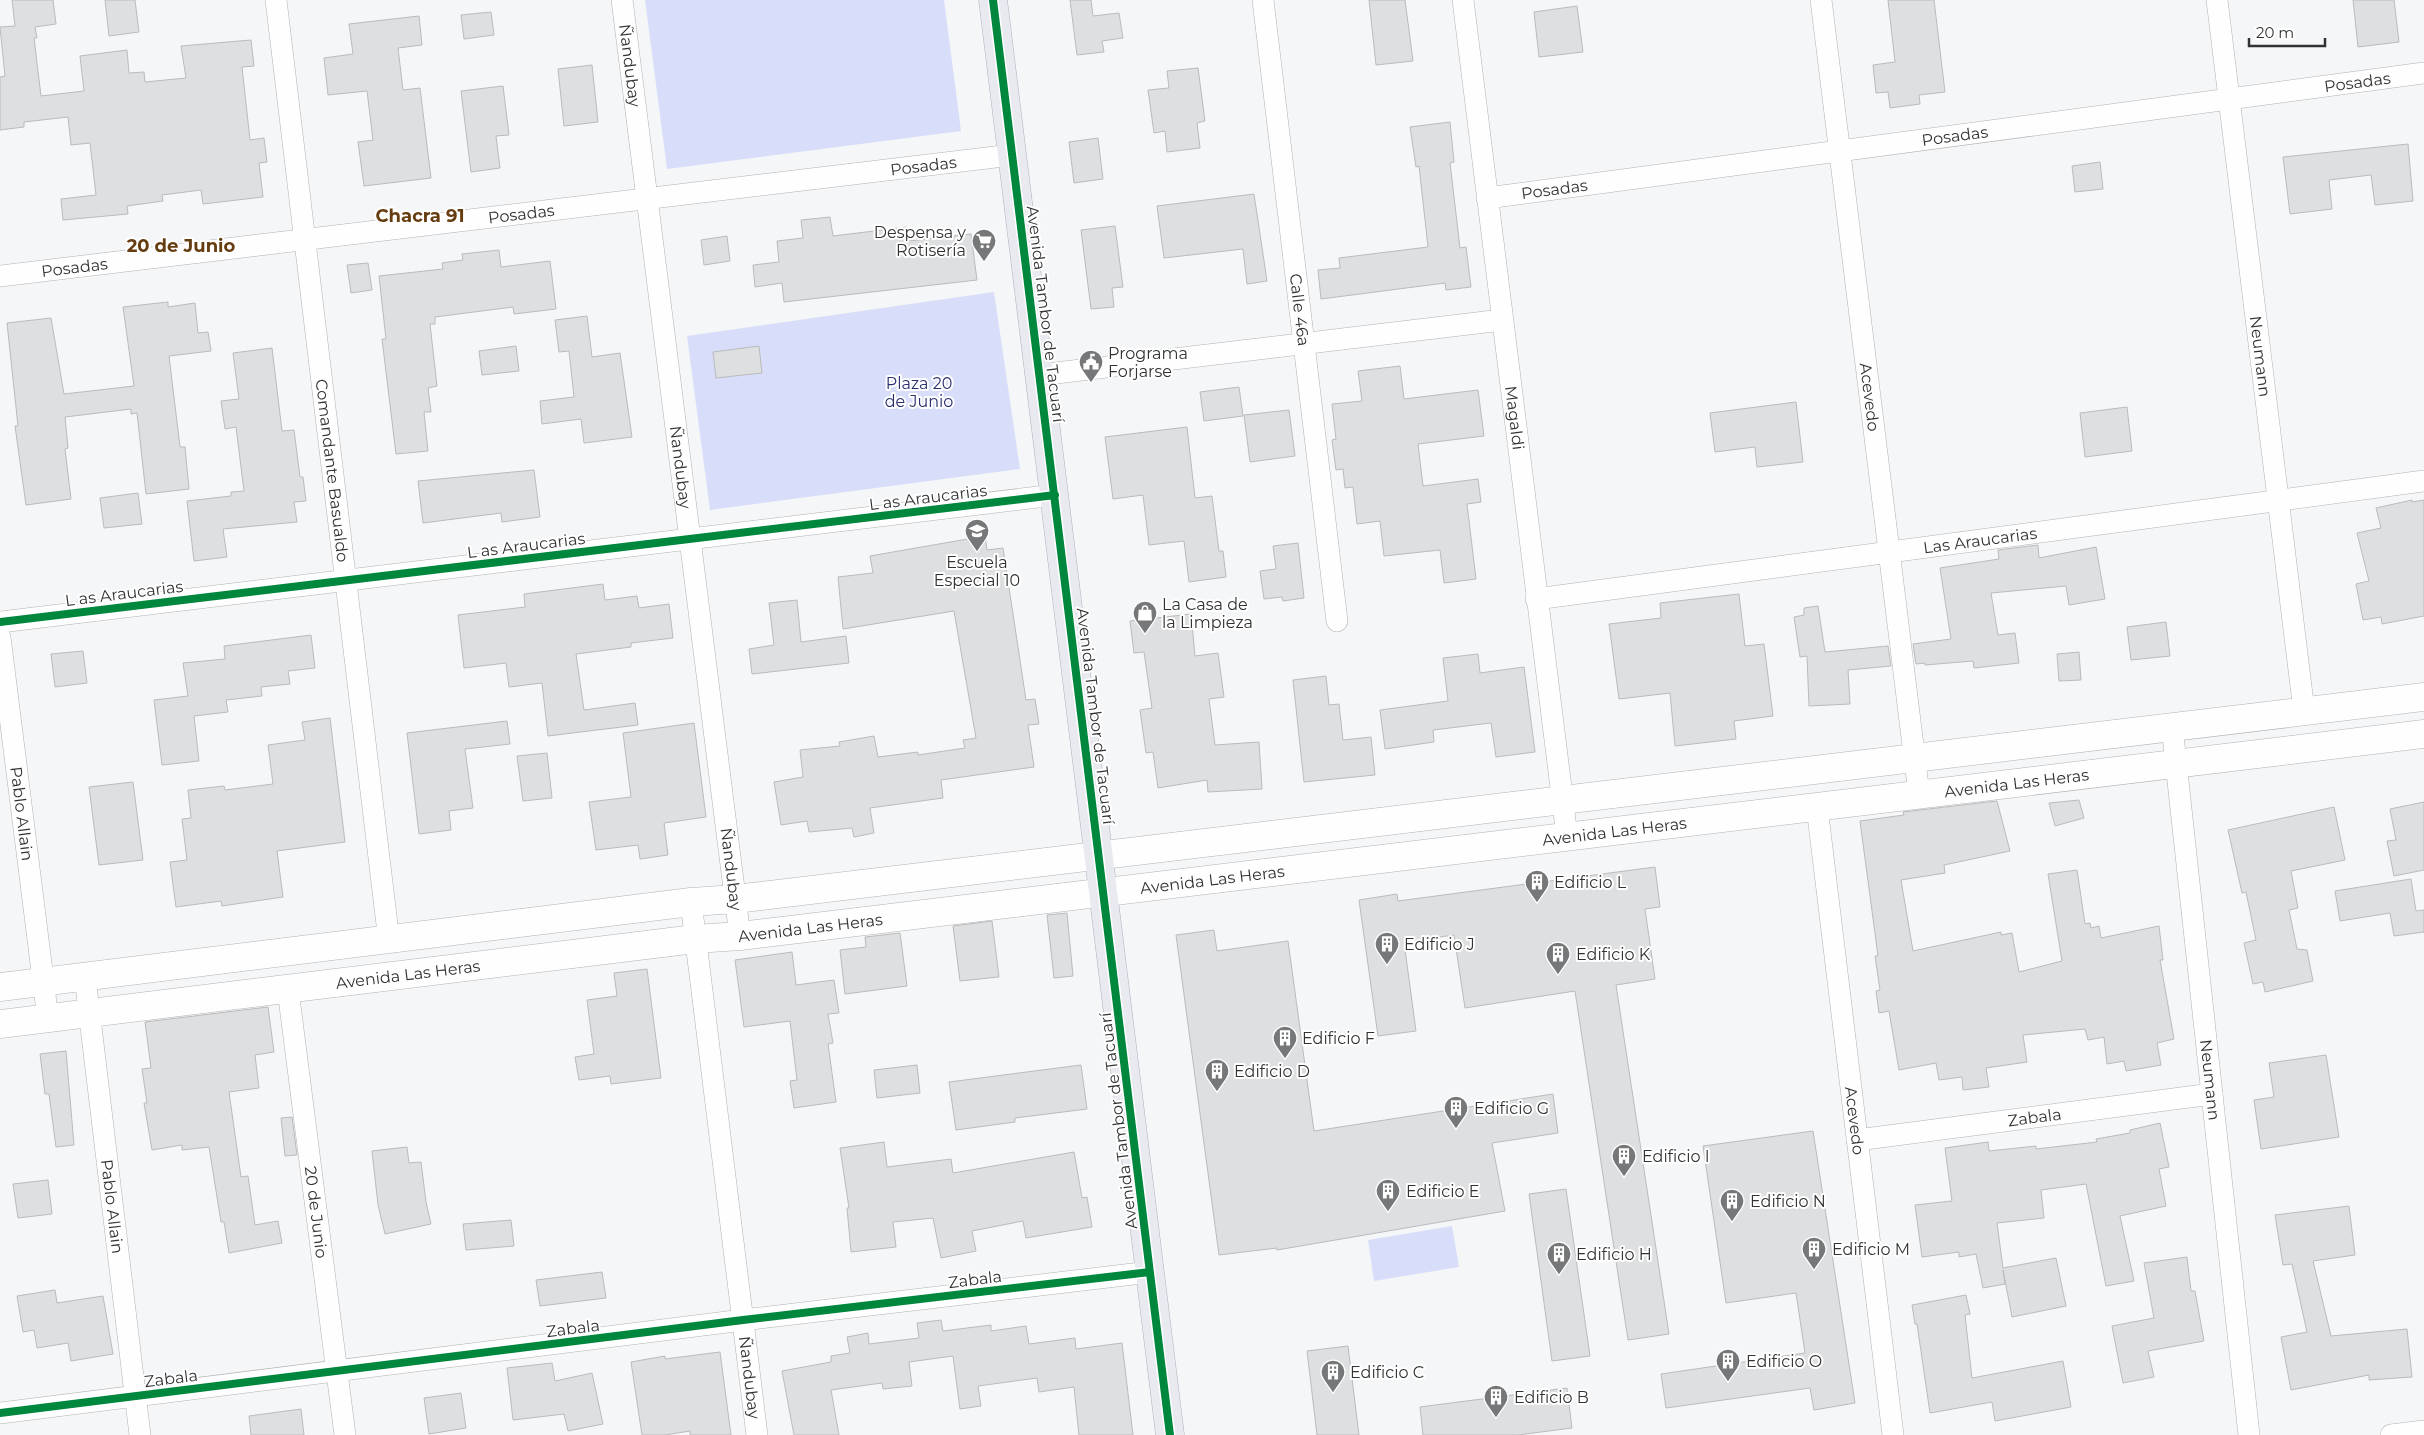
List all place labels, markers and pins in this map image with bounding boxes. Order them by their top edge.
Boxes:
place label: Despensa y Rotisería [874,223,966,260]
supermarket icon: Despensa y Rotisería [971,228,997,262]
place label: Programa Forjarse [1108,344,1188,381]
public building icon: Programa Forjarse [1078,349,1104,383]
school or university icon: Escuela Especial 10 [964,518,990,552]
place label: Escuela Especial 10 [934,553,1020,590]
place label: La Casa de la Limpieza [1162,595,1253,632]
shop icon: La Casa de la Limpieza [1132,600,1158,634]
building icon: Edificio L [1524,869,1550,903]
place label: Edificio L [1554,873,1627,892]
building icon: Edificio J [1374,931,1400,965]
place label: Edificio J [1404,935,1475,954]
building icon: Edificio K [1545,941,1571,975]
place label: Edificio K [1576,945,1651,964]
building icon: Edificio F [1272,1025,1298,1059]
place label: Edificio F [1302,1029,1375,1048]
building icon: Edificio D [1204,1058,1230,1092]
place label: Edificio D [1234,1062,1310,1081]
building icon: Edificio G [1443,1095,1469,1129]
place label: Edificio G [1474,1099,1549,1118]
building icon: Edificio I [1611,1143,1637,1177]
place label: Edificio I [1642,1147,1710,1166]
building icon: Edificio E [1375,1178,1401,1212]
place label: Edificio E [1406,1182,1479,1201]
building icon: Edificio N [1719,1188,1745,1222]
place label: Edificio N [1750,1192,1826,1211]
building icon: Edificio M [1801,1236,1827,1270]
place label: Edificio M [1832,1240,1910,1259]
building icon: Edificio H [1546,1241,1572,1275]
place label: Edificio H [1576,1245,1652,1264]
building icon: Edificio O [1715,1348,1741,1382]
place label: Edificio O [1746,1352,1822,1371]
building icon: Edificio C [1320,1359,1346,1393]
place label: Edificio C [1350,1363,1424,1382]
building icon: Edificio B [1483,1384,1509,1418]
place label: Edificio B [1514,1388,1589,1407]

